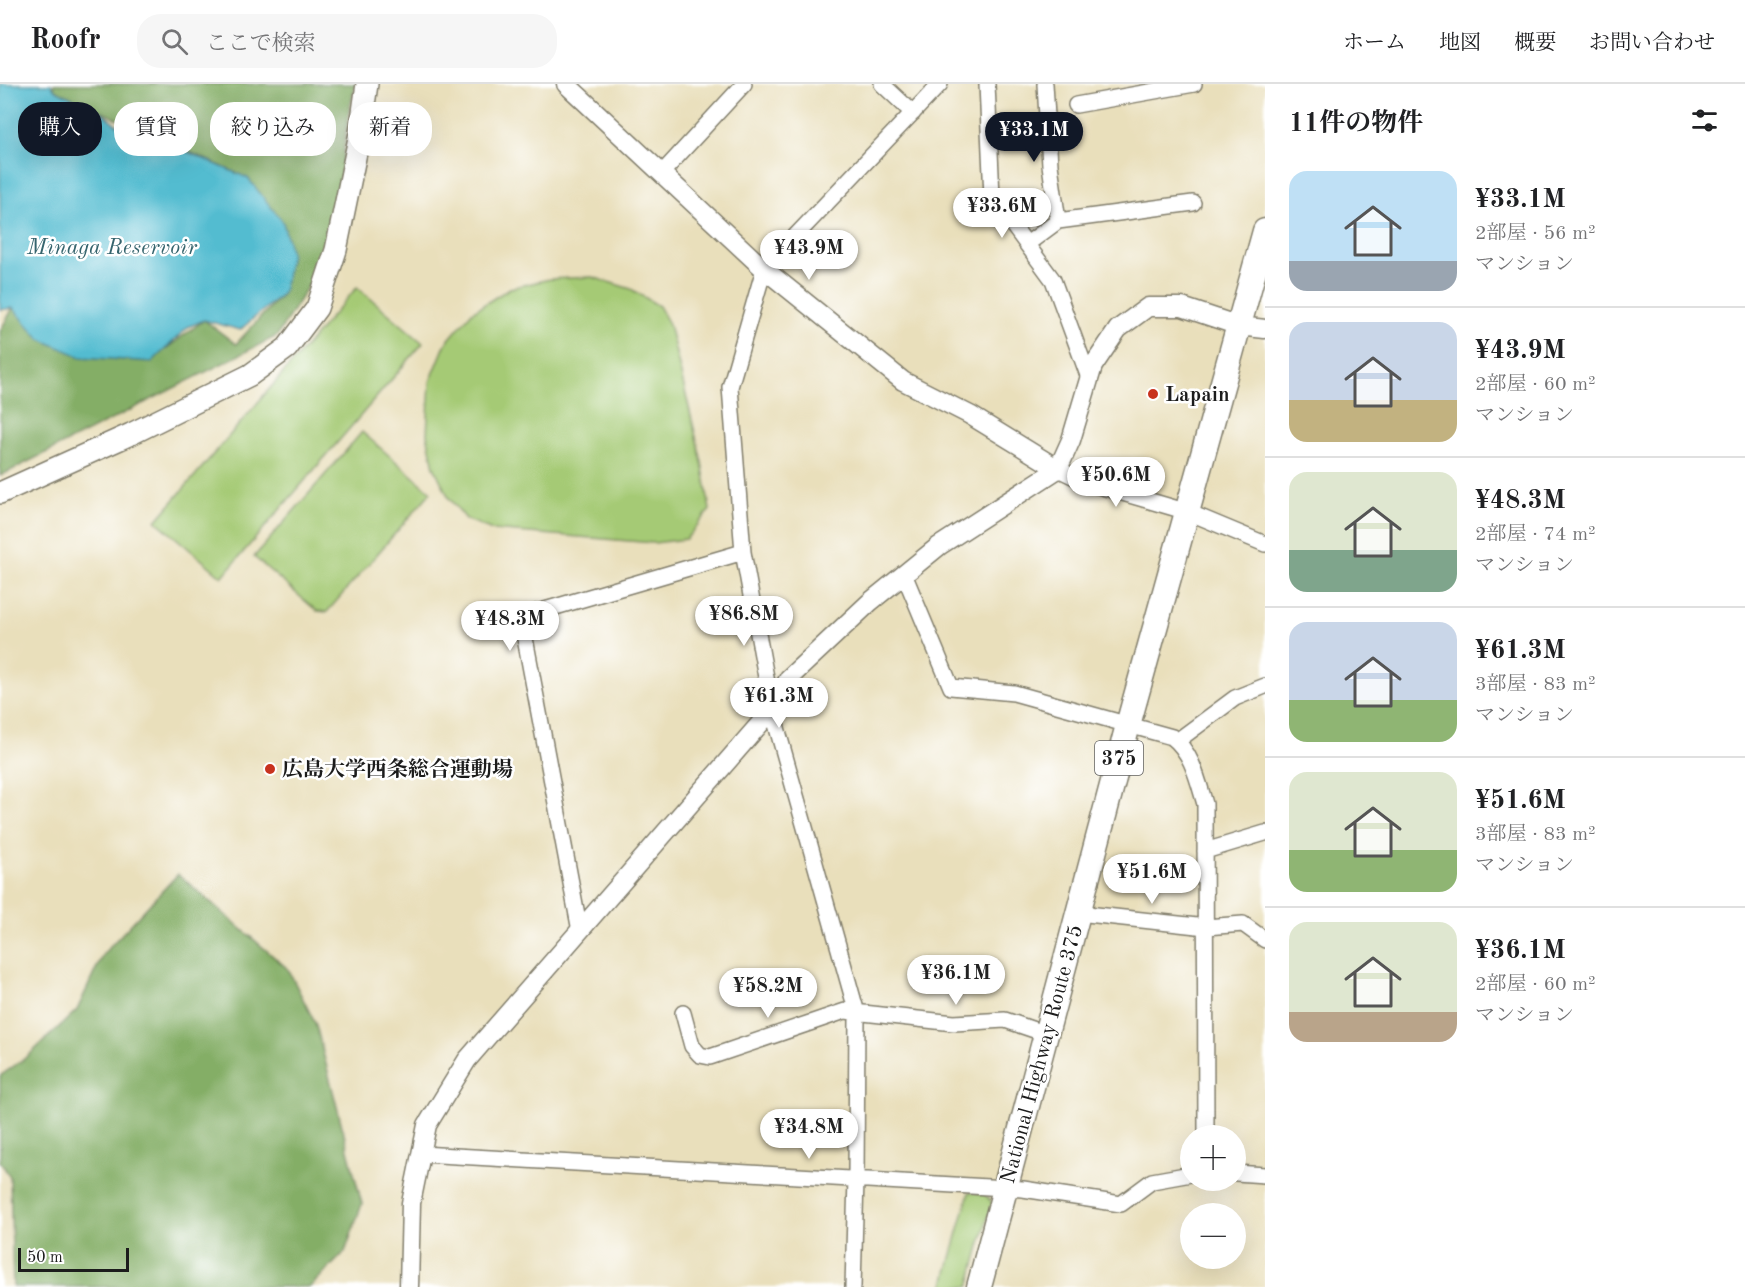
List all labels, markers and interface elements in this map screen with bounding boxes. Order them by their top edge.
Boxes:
search box [137,14,557,68]
icon: search [158,25,191,58]
text: Roofr [30,27,101,55]
text: ここで検索 [206,33,316,55]
text: ホーム [1343,33,1406,54]
text: 地図 [1439,33,1481,54]
text: 概要 [1514,33,1556,54]
text: お問い合わせ [1589,33,1715,54]
chip: 購入 [18,102,102,156]
chip: 賃貸 [114,102,198,156]
chip: 絞り込み [210,102,336,156]
chip: 新着 [348,102,432,156]
icon: filters [1688,104,1721,137]
text: 11件の物件 [1289,111,1423,137]
pin: ¥33.1M [985,112,1083,163]
text: ¥33.1M [999,121,1069,141]
text: ¥33.1M [1475,187,1566,213]
pin: ¥33.6M [953,188,1051,239]
icon: home [1337,195,1409,267]
text: ¥33.6M [967,197,1037,217]
text: 2部屋 · 56 m² [1475,224,1596,244]
pin: ¥43.9M [760,230,858,281]
water label: Minaga Reservoir [26,237,197,259]
text: ¥43.9M [774,239,844,259]
text: マンション [1475,255,1574,275]
text: ¥43.9M [1475,338,1566,364]
icon: home [1337,346,1409,418]
text: 2部屋 · 60 m² [1475,375,1596,395]
place label: Lapain [1165,385,1230,406]
marker: Lapain [1146,387,1160,401]
text: マンション [1475,406,1574,426]
pin: ¥50.6M [1067,457,1165,508]
text: ¥50.6M [1081,466,1151,486]
text: ¥48.3M [1475,488,1566,514]
icon: home [1337,496,1409,568]
text: 2部屋 · 74 m² [1475,525,1596,545]
text: マンション [1475,556,1574,576]
pin: ¥86.8M [695,596,793,647]
pin: ¥48.3M [461,601,559,652]
text: ¥86.8M [709,605,779,625]
text: ¥48.3M [475,610,545,630]
text: ¥61.3M [1475,638,1566,664]
icon: home [1337,646,1409,718]
text: 3部屋 · 83 m² [1475,675,1596,695]
pin: ¥61.3M [730,678,828,729]
text: ¥61.3M [744,687,814,707]
text: マンション [1475,706,1574,726]
road number: 375 [1095,741,1143,775]
place label: 広島大学西条総合運動場 [282,758,513,781]
marker: 広島大学西条総合運動場 [263,762,277,776]
text: ¥51.6M [1475,788,1566,814]
icon: home [1337,796,1409,868]
text: 3部屋 · 83 m² [1475,825,1596,845]
pin: ¥51.6M [1103,854,1201,905]
text: マンション [1475,856,1574,876]
text: ¥51.6M [1117,863,1187,883]
street label: National Highway Route 375 [998,923,1087,1186]
text: ¥36.1M [1475,938,1566,964]
icon: home [1337,946,1409,1018]
pin: ¥36.1M [907,955,1005,1006]
text: ¥36.1M [921,964,991,984]
pin: ¥58.2M [719,968,817,1019]
text: 2部屋 · 60 m² [1475,975,1596,995]
text: ¥58.2M [733,977,803,997]
text: マンション [1475,1006,1574,1026]
pin: ¥34.8M [760,1109,858,1160]
text: ¥34.8M [774,1118,844,1138]
map controls [1180,1125,1246,1269]
button: + [1180,1125,1246,1191]
button: − [1180,1203,1246,1269]
scale bar [18,1245,129,1272]
text: 50 m [27,1250,63,1266]

